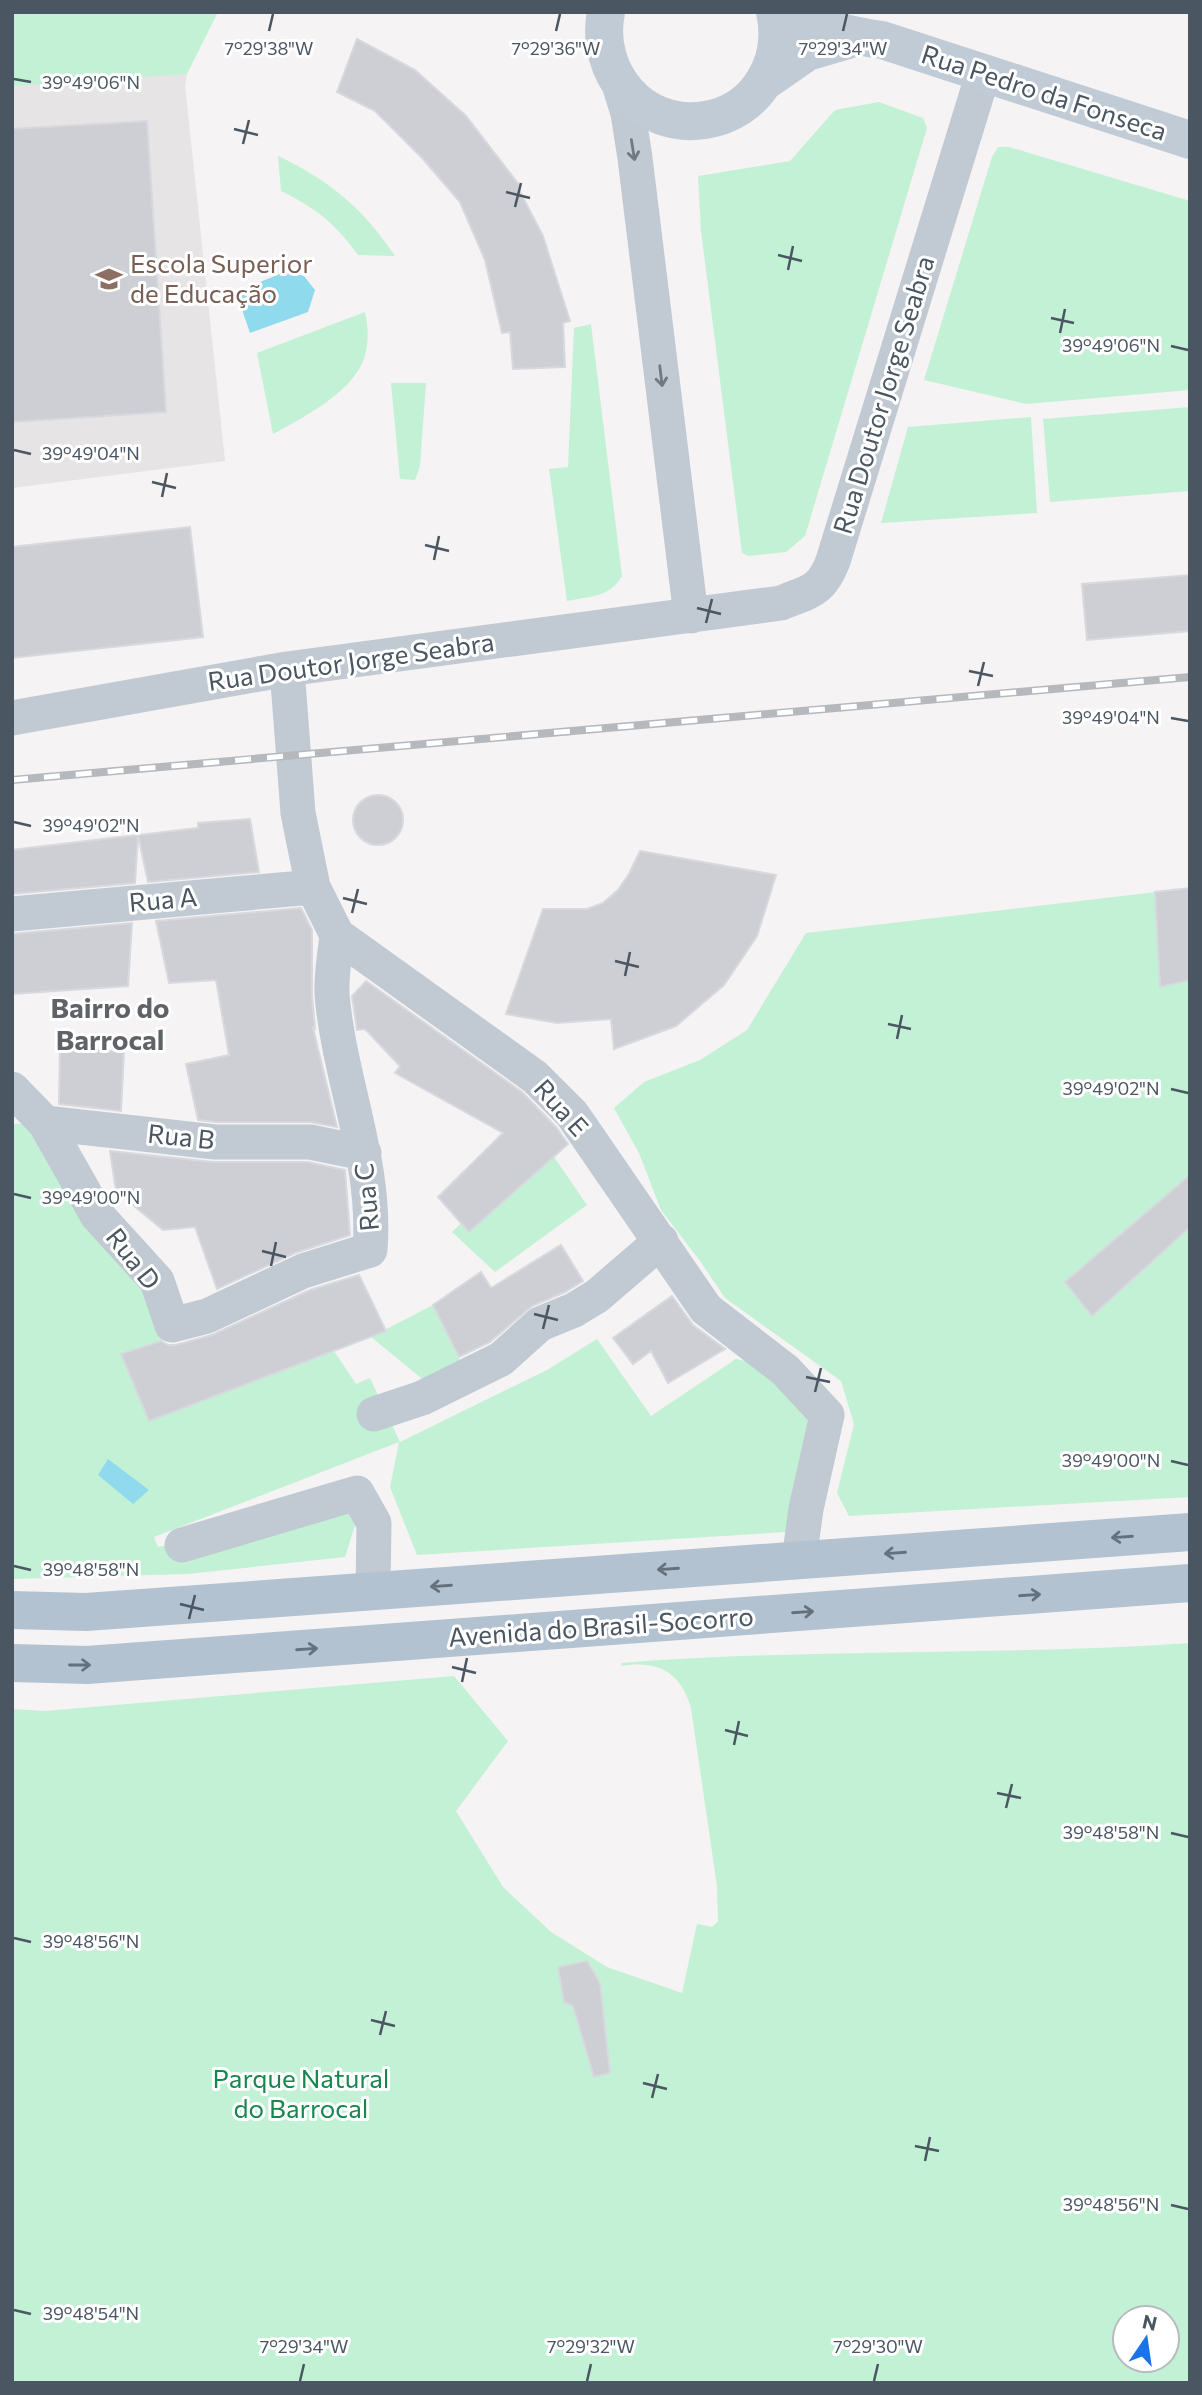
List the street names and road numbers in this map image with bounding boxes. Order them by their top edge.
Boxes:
street label: Rua Pedro da Fonseca [918,37,1171,146]
street label: Rua Doutor Jorge Seabra [826,252,940,537]
street label: Rua Doutor Jorge Seabra [206,625,496,696]
street label: Rua A [127,880,198,917]
street label: Rua E [529,1072,596,1142]
street label: Rua B [146,1117,216,1154]
street label: Rua C [347,1162,384,1232]
street label: Rua D [101,1221,168,1295]
street label: Avenida do Brasil-Socorro [447,1599,755,1652]

